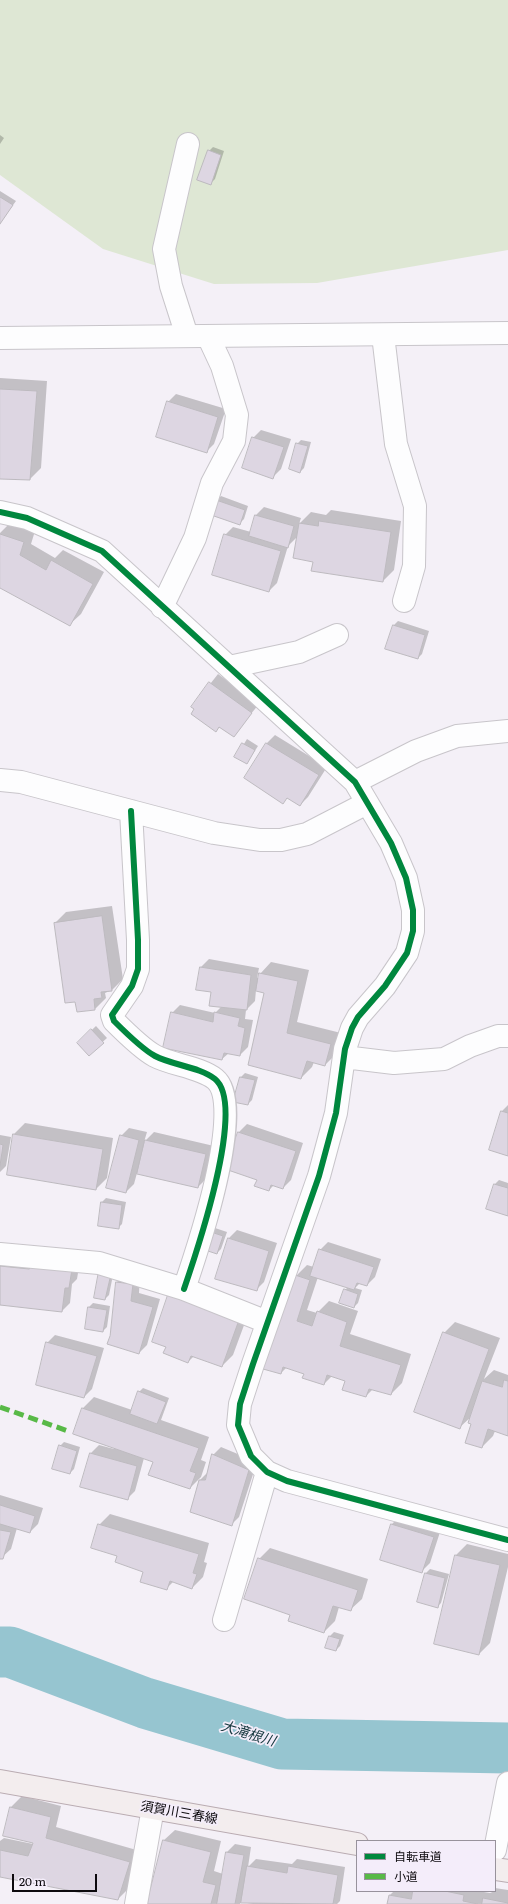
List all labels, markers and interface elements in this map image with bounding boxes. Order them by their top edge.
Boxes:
water label: 大滝根川 [219,1718,277,1750]
street label: 須賀川三春線 [139,1799,219,1827]
legend [356,1840,496,1892]
text: 自転車道 [394,1847,442,1865]
scale bar [14,1866,99,1892]
text: 小道 [394,1867,418,1885]
text: 20 m [19,1872,46,1890]

